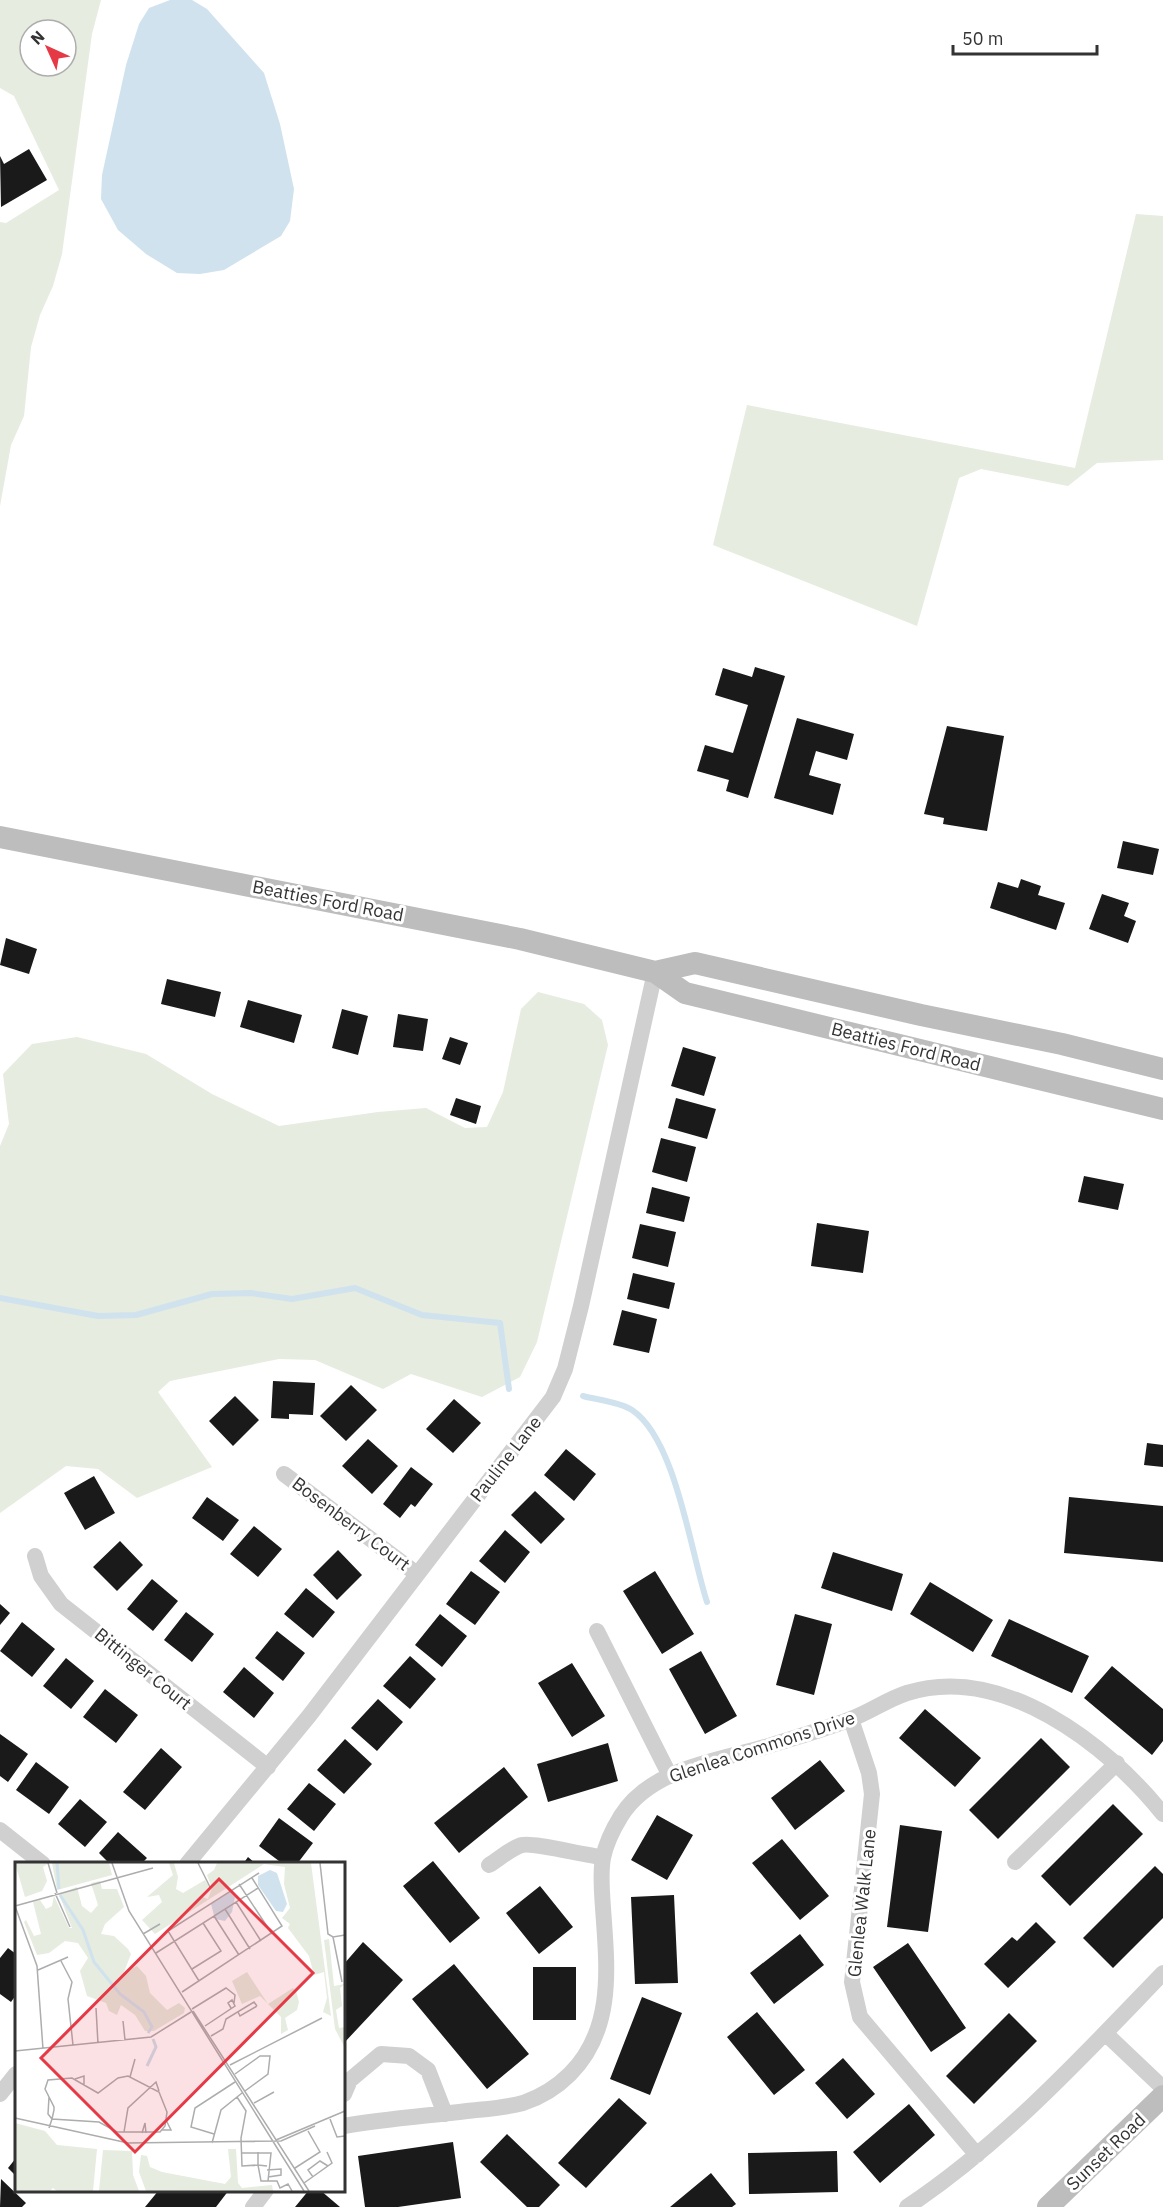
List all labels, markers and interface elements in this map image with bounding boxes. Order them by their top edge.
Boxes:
north arrow [18,18,78,78]
scale bar [953,18,1097,56]
text: N [26,26,49,49]
text: 50 m [962,27,1004,50]
street label: Beatties Ford Road [251,875,406,926]
street label: Beatties Ford Road [829,1017,983,1076]
street label: Pauline Lane [465,1411,546,1506]
street label: Bosenberry Court [288,1472,415,1576]
street label: Bittinger Court [90,1623,196,1715]
street label: Glenlea Commons Drive [666,1706,858,1787]
street label: Glenlea Walk Lane [842,1828,881,1978]
inset map [15,1862,345,2192]
street label: Sunset Road [1061,2108,1150,2195]

